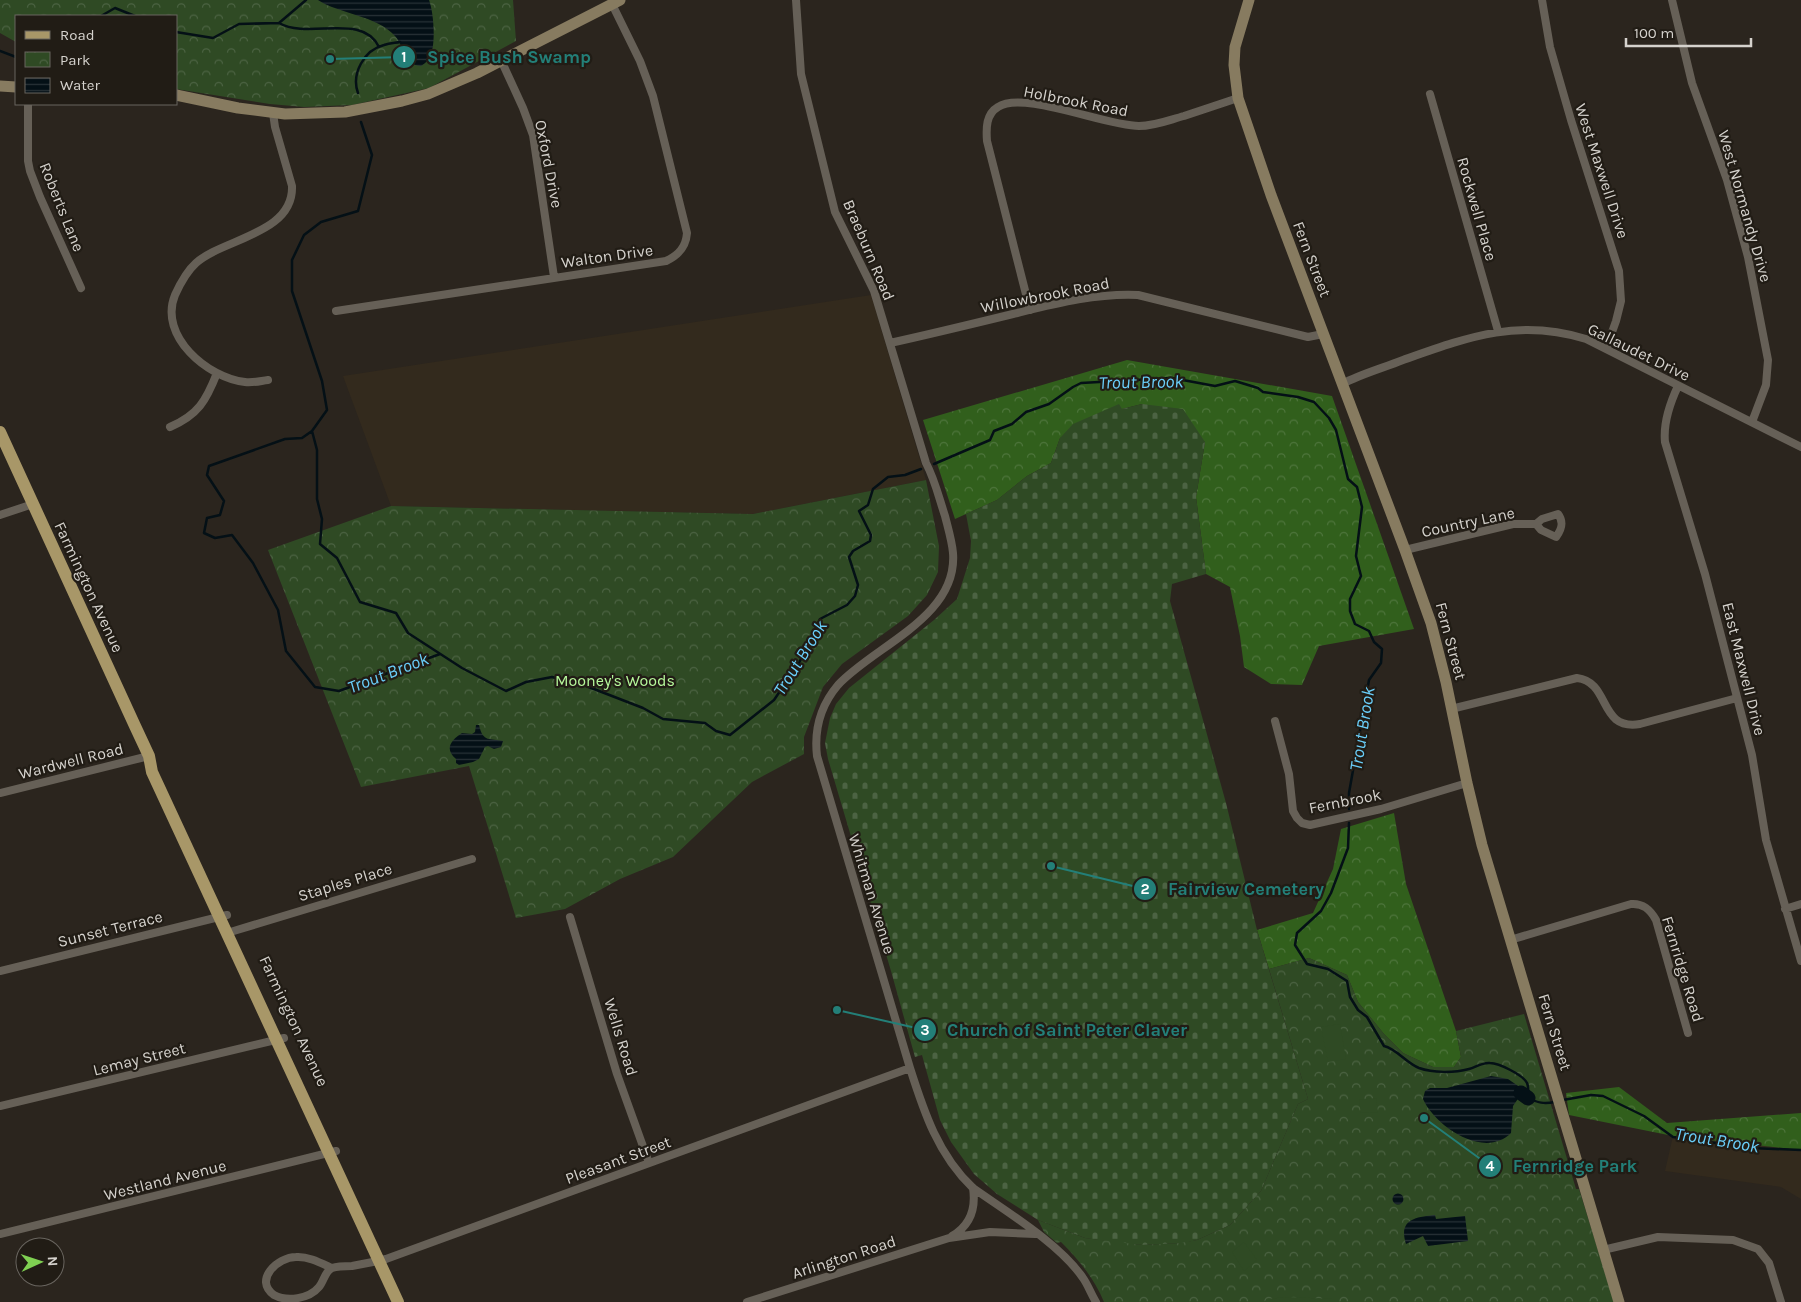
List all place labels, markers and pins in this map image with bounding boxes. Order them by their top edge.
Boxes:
callout: Spice Bush Swamp [392,40,601,73]
callout: Fairview Cemetery [1133,872,1334,905]
callout: Church of Saint Peter Claver [912,1014,1197,1047]
callout: Fernridge Park [1478,1150,1647,1183]

